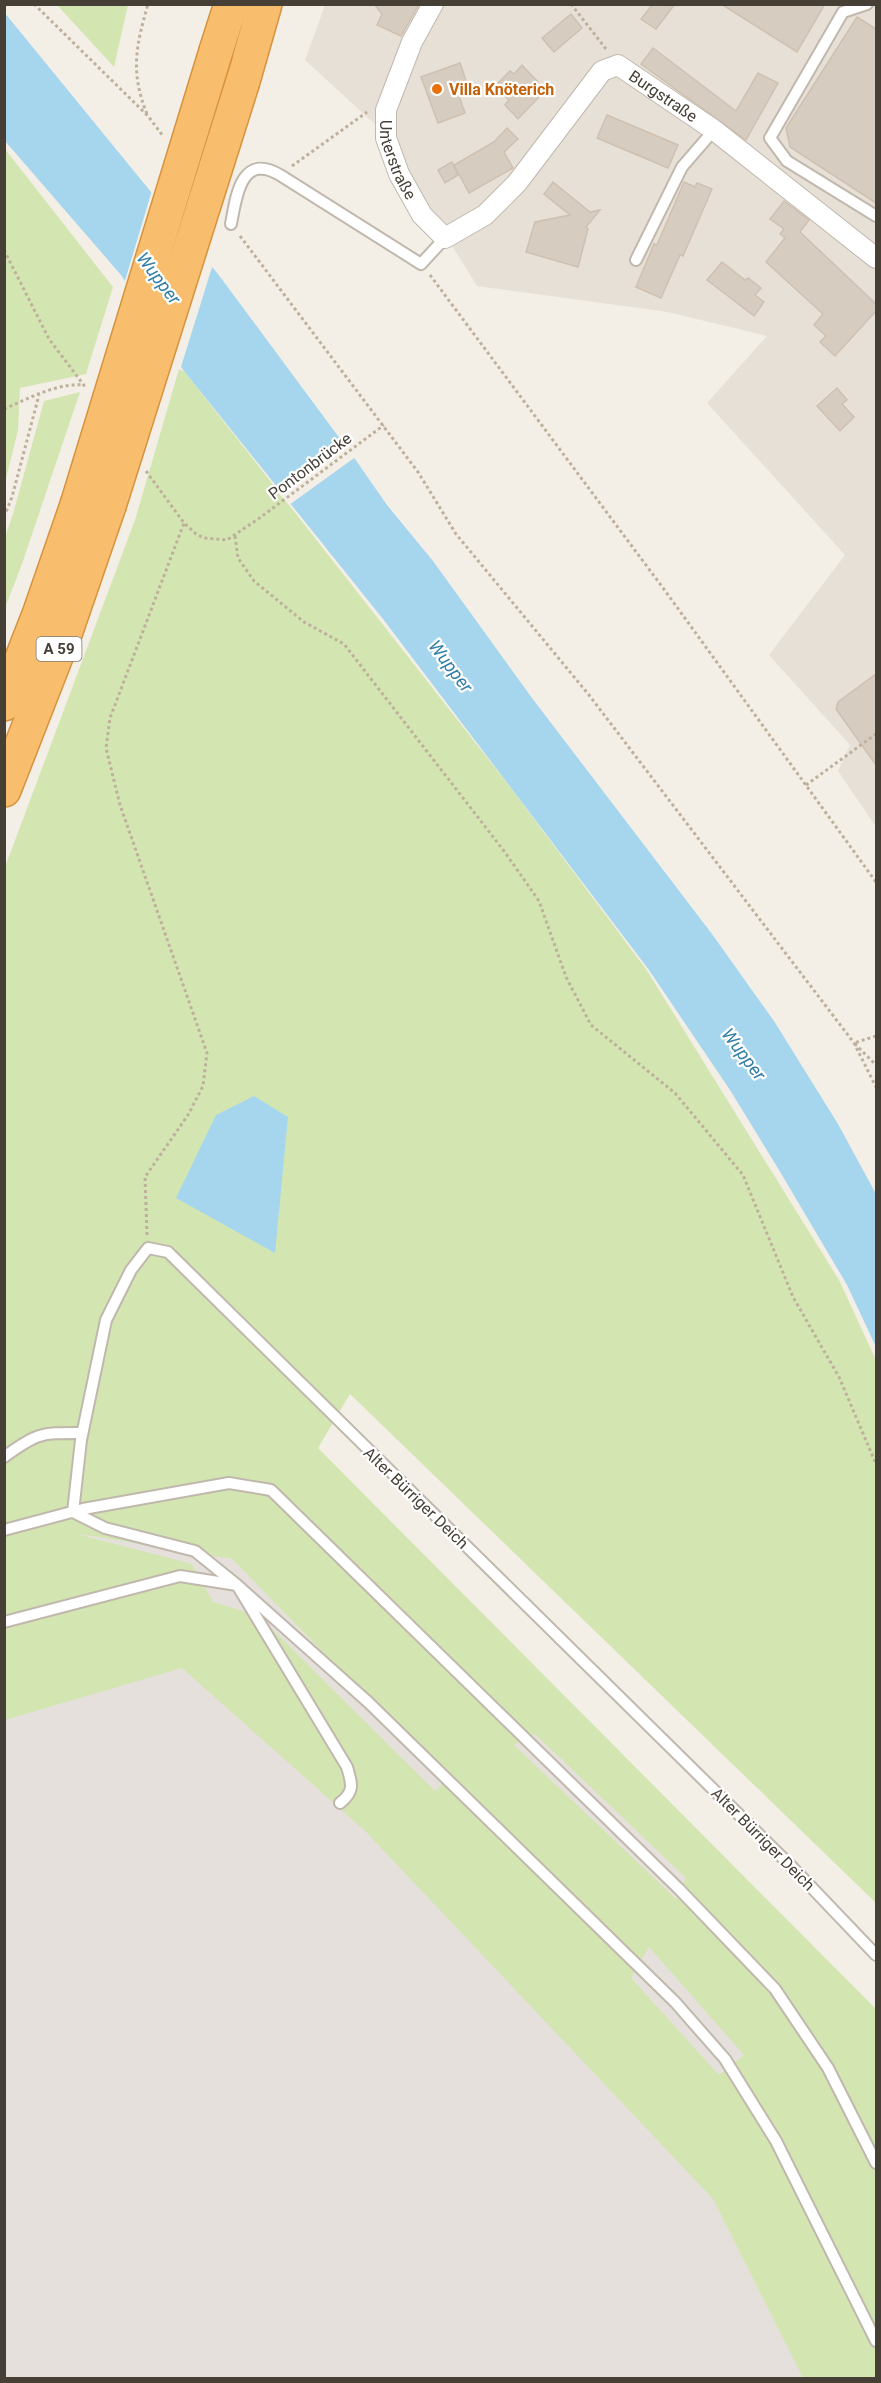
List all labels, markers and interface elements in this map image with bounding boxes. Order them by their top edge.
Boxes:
street label: Burgstraße [626,66,701,126]
place label: Villa Knöterich [449,80,554,99]
marker: Villa Knöterich [430,82,444,96]
street label: Unterstraße [377,120,421,202]
water label: Wupper [133,248,186,309]
street label: Pontonbrücke [265,429,355,503]
water label: Wupper [425,636,478,697]
road number: A 59 [36,637,82,661]
water label: Wupper [718,1024,771,1085]
street label: Alter Bürriger Deich [360,1443,472,1553]
street label: Alter Bürriger Deich [708,1784,818,1894]

